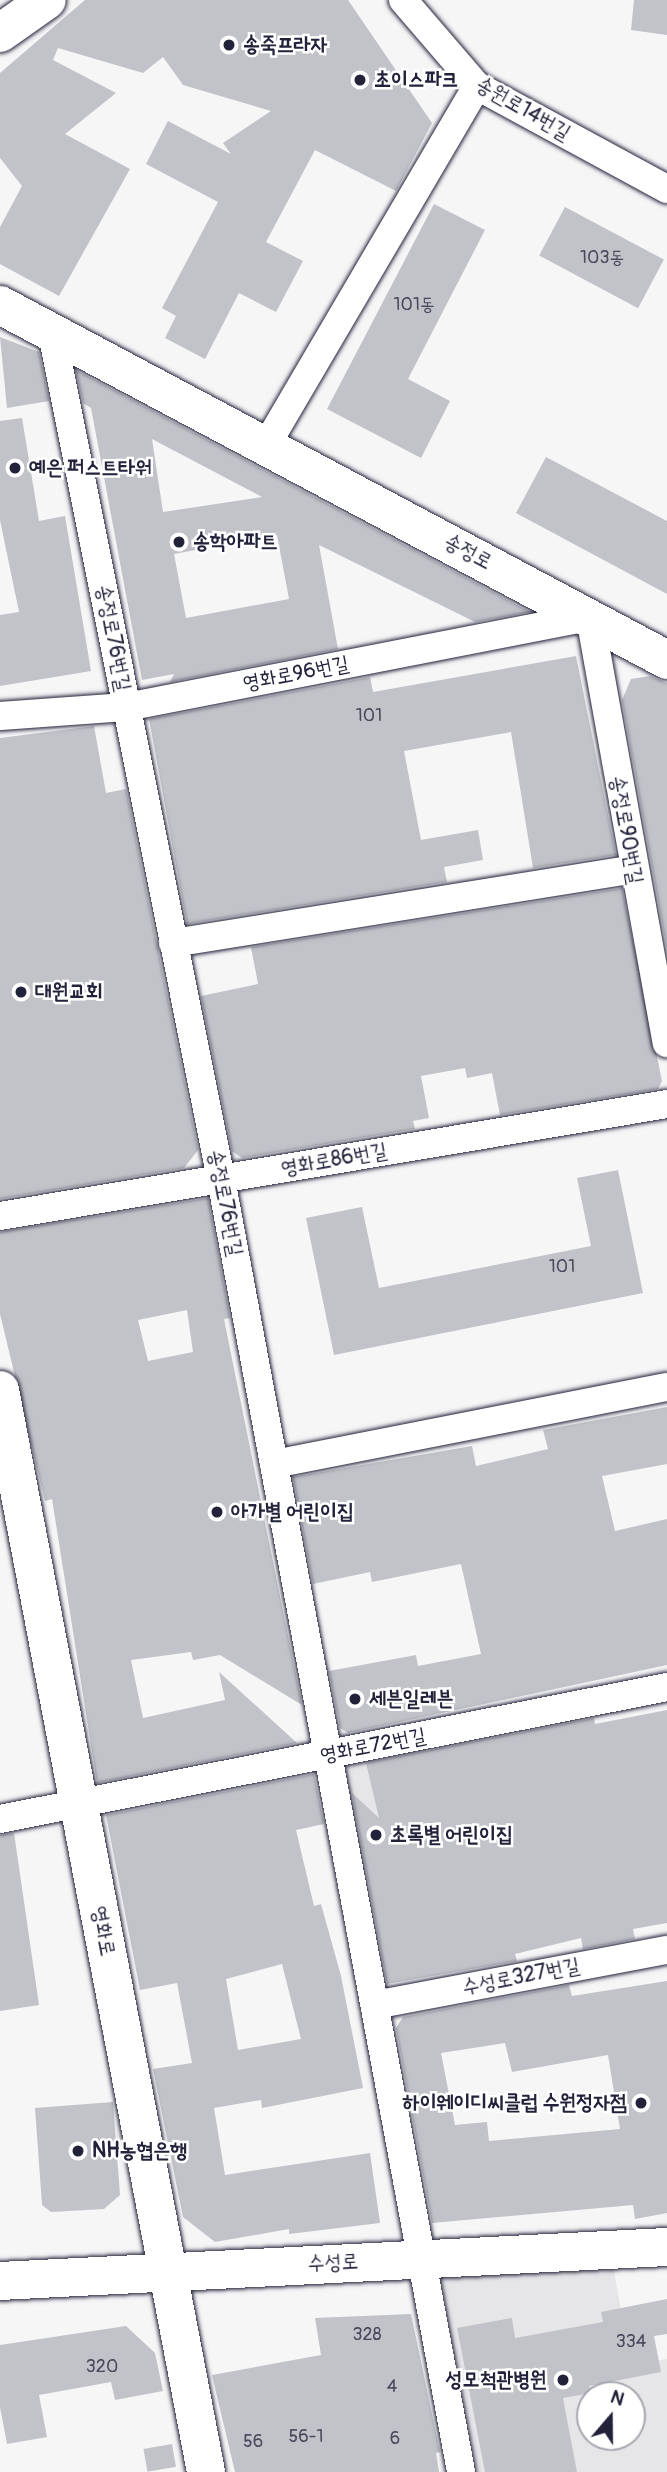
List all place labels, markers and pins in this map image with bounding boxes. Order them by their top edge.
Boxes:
place label: 송죽프라자 [243,32,327,58]
marker: 송죽프라자 [221,37,237,53]
place label: 초이스파크 [374,67,458,93]
marker: 초이스파크 [352,72,368,88]
place label: 예은 퍼스트타워 [29,455,152,481]
marker: 예은 퍼스트타워 [7,460,23,476]
place label: 송학아파트 [193,529,277,555]
marker: 송학아파트 [171,534,187,550]
place label: 대원교회 [35,979,103,1005]
marker: 대원교회 [13,984,29,1000]
place label: 아가별 어린이집 [231,1499,354,1525]
marker: 아가별 어린이집 [209,1504,225,1520]
place label: 세븐일레븐 [369,1686,453,1712]
marker: 세븐일레븐 [347,1691,363,1707]
place label: 초록별 어린이집 [390,1822,513,1848]
marker: 초록별 어린이집 [368,1827,384,1843]
place label: 하이웨이디씨클럽 수원정자점 [403,2090,627,2116]
marker: 하이웨이디씨클럽 수원정자점 [633,2095,649,2111]
place label: NH농협은행 [92,2138,187,2164]
marker: NH농협은행 [70,2143,86,2159]
place label: 성모척관병원 [446,2367,547,2393]
marker: 성모척관병원 [553,2370,573,2390]

